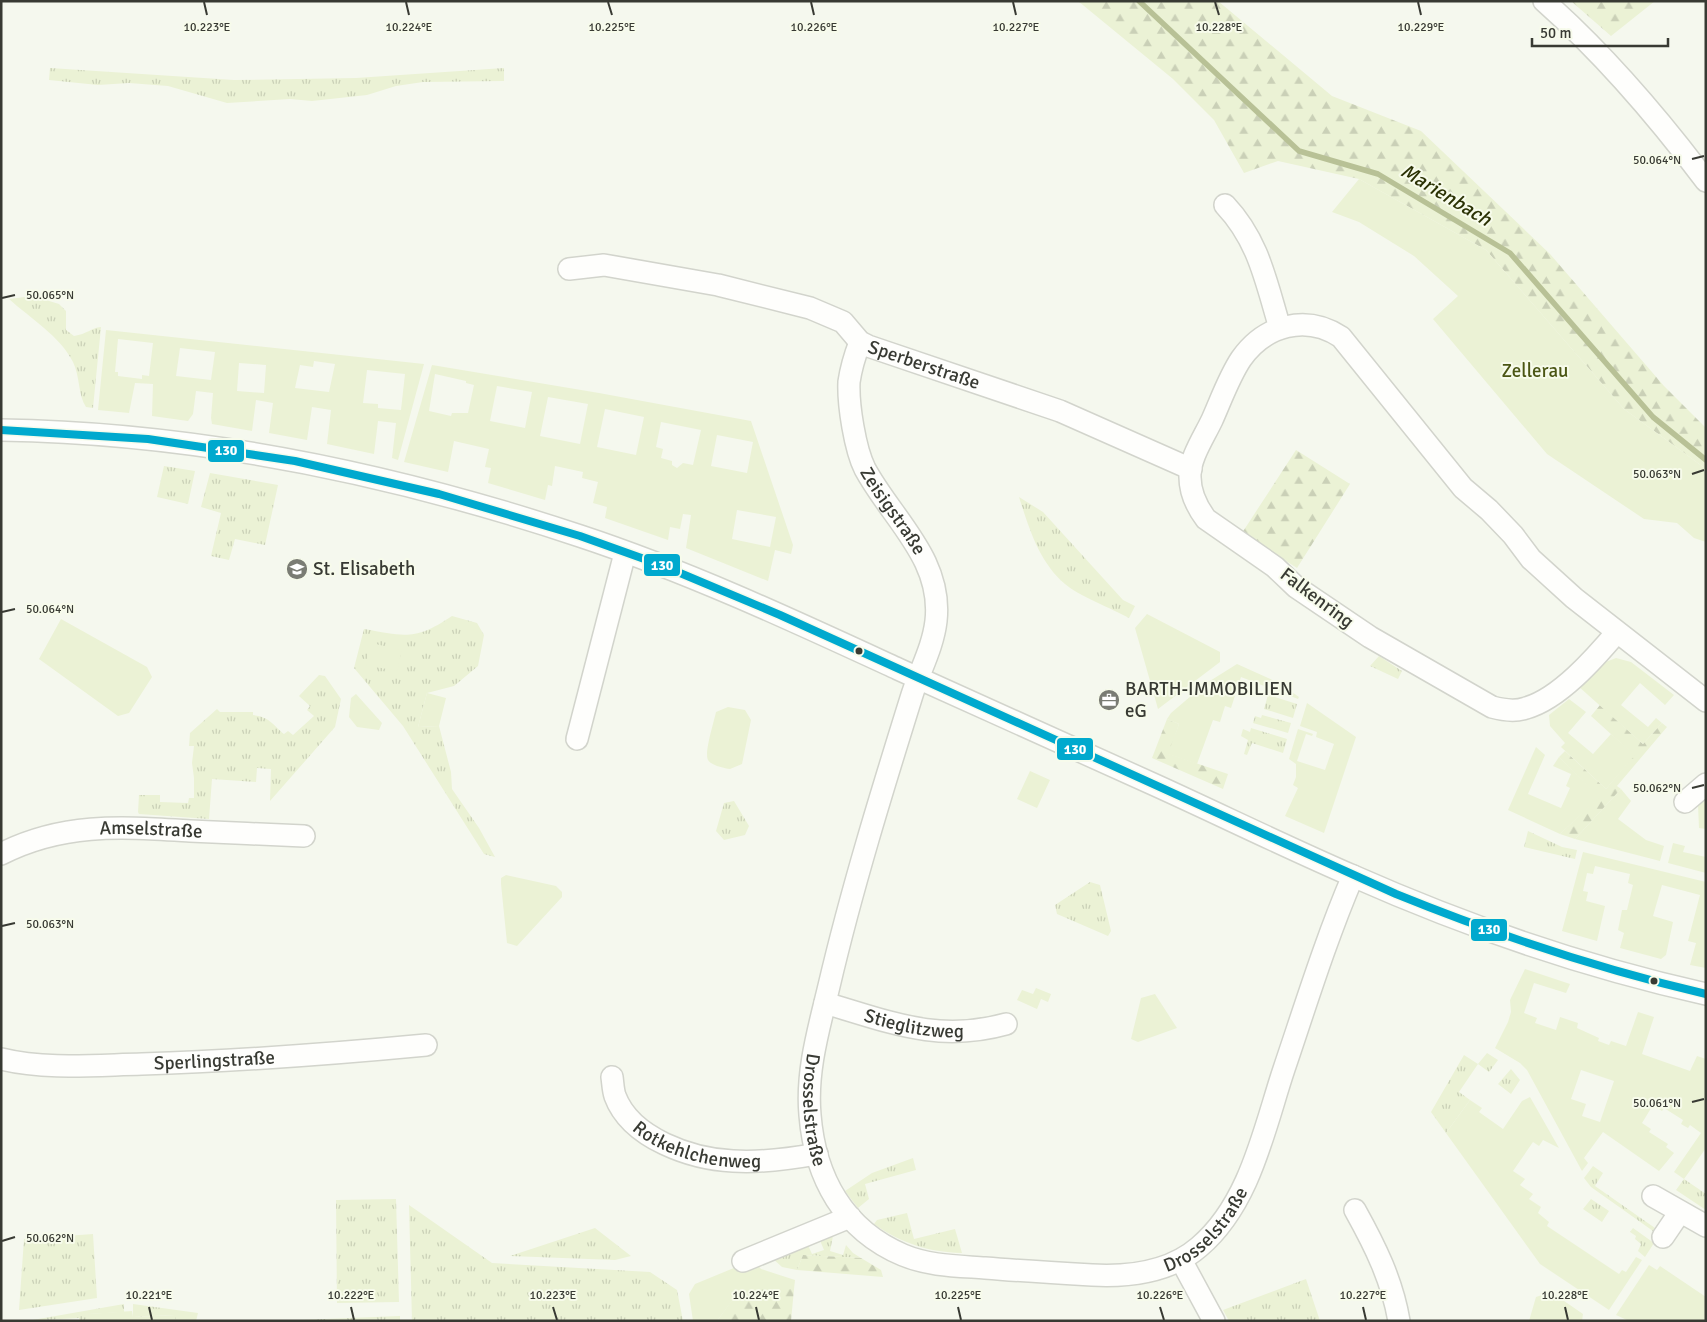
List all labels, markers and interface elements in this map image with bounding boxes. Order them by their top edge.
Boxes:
scale bar [1532,15,1668,47]
text: 10.223°E [184,20,231,35]
text: 10.224°E [386,20,433,35]
text: 10.225°E [589,20,636,35]
text: 10.226°E [791,20,838,35]
text: 10.227°E [993,20,1040,35]
text: 10.228°E [1196,20,1243,35]
text: 10.229°E [1398,20,1445,35]
text: 50 m [1540,24,1571,42]
text: 50.064°N [1633,153,1681,168]
water label: Marienbach [1396,158,1497,232]
text: 50.065°N [26,288,74,303]
street label: Sperberstraße [865,335,983,395]
park label: Zellerau [1502,359,1568,383]
line badge: 130 [207,439,245,463]
text: 130 [215,442,238,459]
street label: Zeisigstraße [854,463,931,559]
text: 50.063°N [1633,467,1681,482]
line badge: 130 [643,553,681,577]
school or university icon: St. Elisabeth [285,557,309,581]
place label: St. Elisabeth [313,557,415,581]
text: 130 [651,557,674,574]
street label: Falkenring [1275,562,1359,634]
text: 50.064°N [26,602,74,617]
unlabelled marker [854,646,864,656]
place label: BARTH-IMMOBILIEN eG [1125,677,1293,723]
office icon: BARTH-IMMOBILIEN eG [1097,688,1121,712]
line badge: 130 [1056,737,1094,761]
text: 130 [1064,741,1087,758]
text: 50.062°N [1633,781,1681,796]
street label: Amselstraße [99,816,203,844]
text: 50.063°N [26,917,74,932]
line badge: 130 [1470,918,1508,942]
text: 130 [1478,921,1501,938]
unlabelled marker [1649,976,1659,986]
street label: Stieglitzweg [861,1004,964,1044]
street label: Sperlingstraße [153,1045,276,1076]
street label: Drosselstraße [797,1052,832,1169]
text: 50.061°N [1633,1096,1681,1111]
street label: Rotkehlchenweg [628,1116,762,1174]
street label: Drosselstraße [1160,1183,1253,1278]
text: 50.062°N [26,1231,74,1246]
text: 10.221°E [126,1288,173,1303]
text: 10.222°E [328,1288,375,1303]
text: 10.223°E [530,1288,577,1303]
text: 10.224°E [733,1288,780,1303]
text: 10.225°E [935,1288,982,1303]
text: 10.226°E [1137,1288,1184,1303]
text: 10.227°E [1340,1288,1387,1303]
text: 10.228°E [1542,1288,1589,1303]

